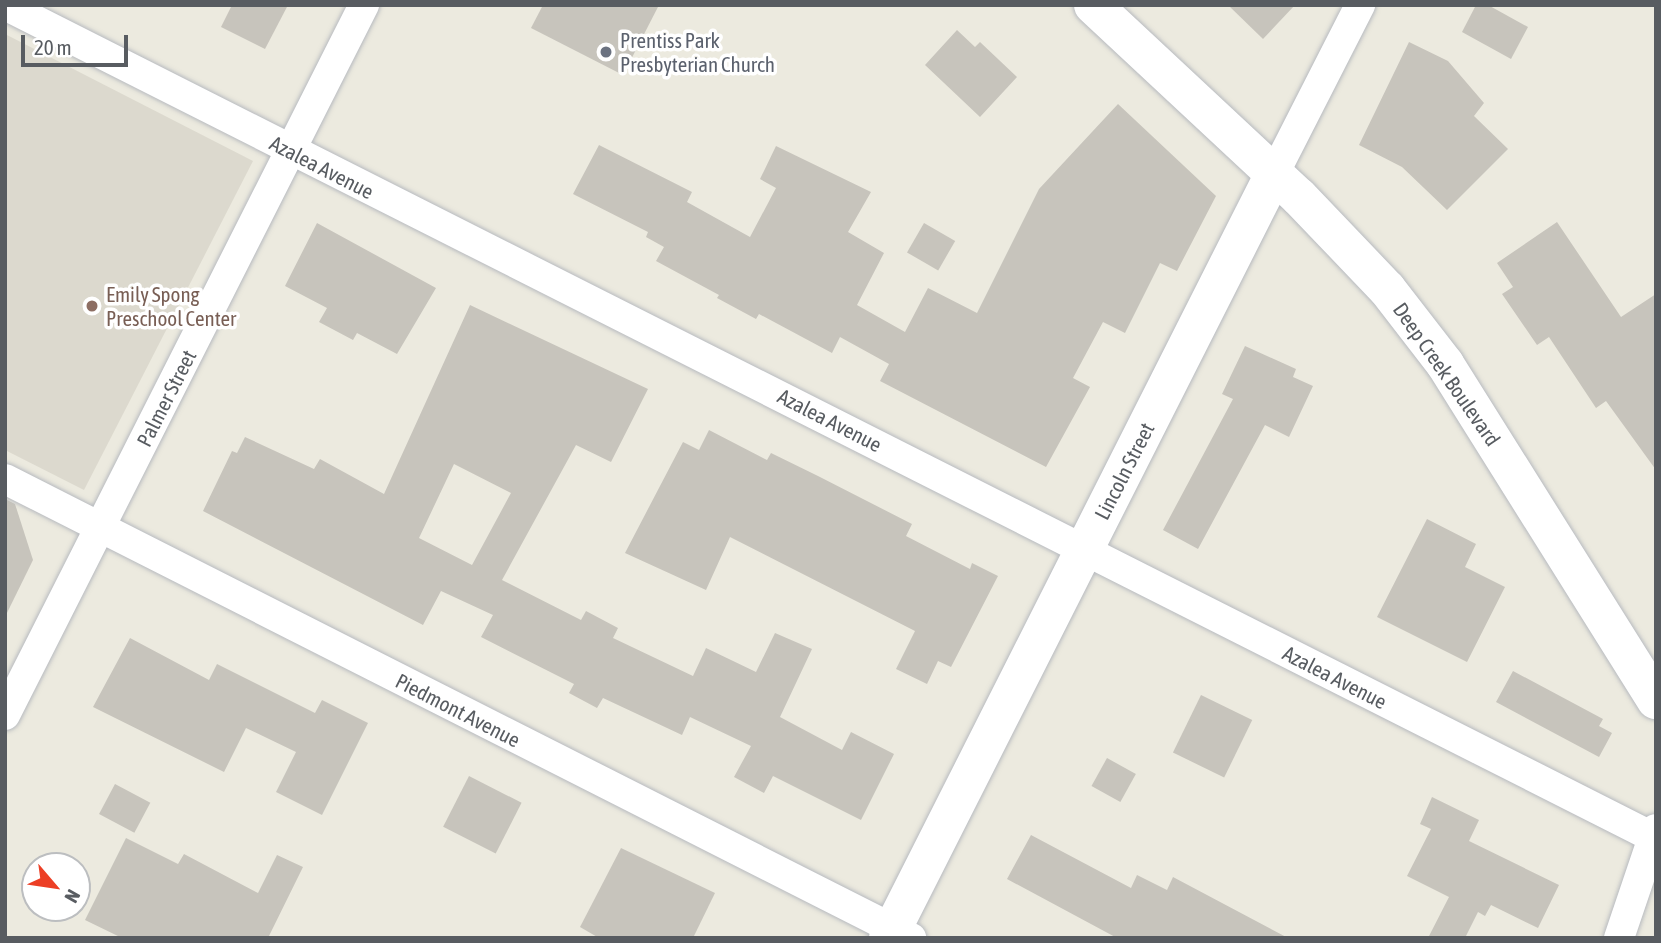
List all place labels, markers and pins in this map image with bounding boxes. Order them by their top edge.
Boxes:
place label: Prentiss Park Presbyterian Church [620,27,775,77]
marker: Prentiss Park Presbyterian Church [598,44,614,60]
place label: Emily Spong Preschool Center [106,281,236,331]
marker: Emily Spong Preschool Center [84,298,100,314]

